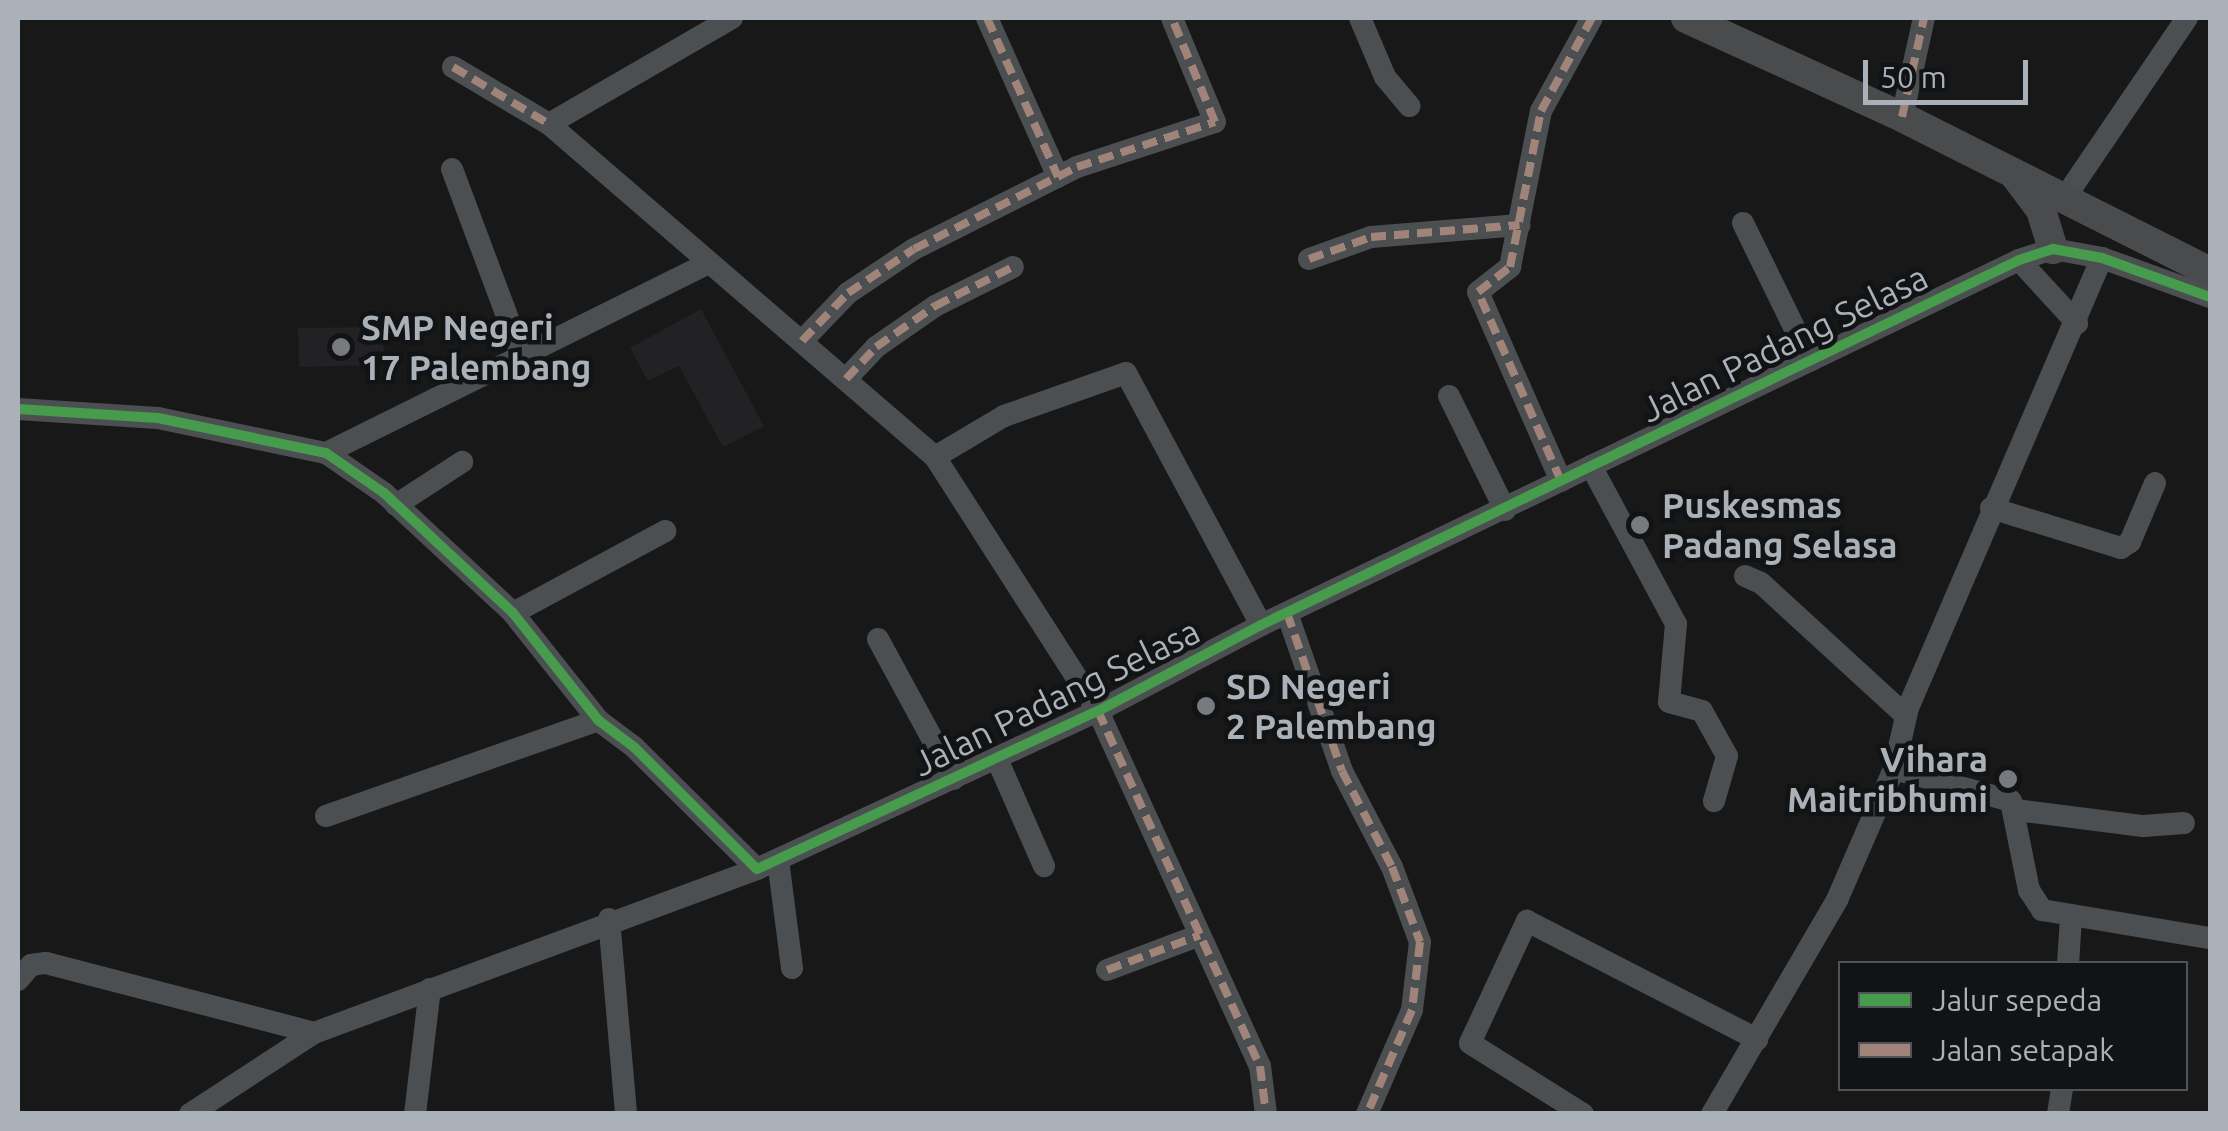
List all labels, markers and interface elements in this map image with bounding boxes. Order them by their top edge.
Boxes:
scale bar [1868,40,2033,102]
text: 50 m [1880,60,1947,94]
street label: Jalan Padang Selasa [1634,255,1934,431]
place label: SMP Negeri 17 Palembang [361,306,591,388]
marker: SMP Negeri 17 Palembang [330,336,352,358]
place label: Puskesmas Padang Selasa [1662,484,1897,566]
marker: Puskesmas Padang Selasa [1627,512,1653,538]
street label: Jalan Padang Selasa [906,609,1206,785]
place label: SD Negeri 2 Palembang [1226,665,1437,747]
marker: SD Negeri 2 Palembang [1195,695,1217,717]
place label: Vihara Maitribhumi [1787,738,1988,820]
marker: Vihara Maitribhumi [1997,768,2019,790]
legend [1838,961,2188,1091]
text: Jalur sepeda [1932,983,2102,1017]
text: Jalan setapak [1932,1033,2114,1067]

